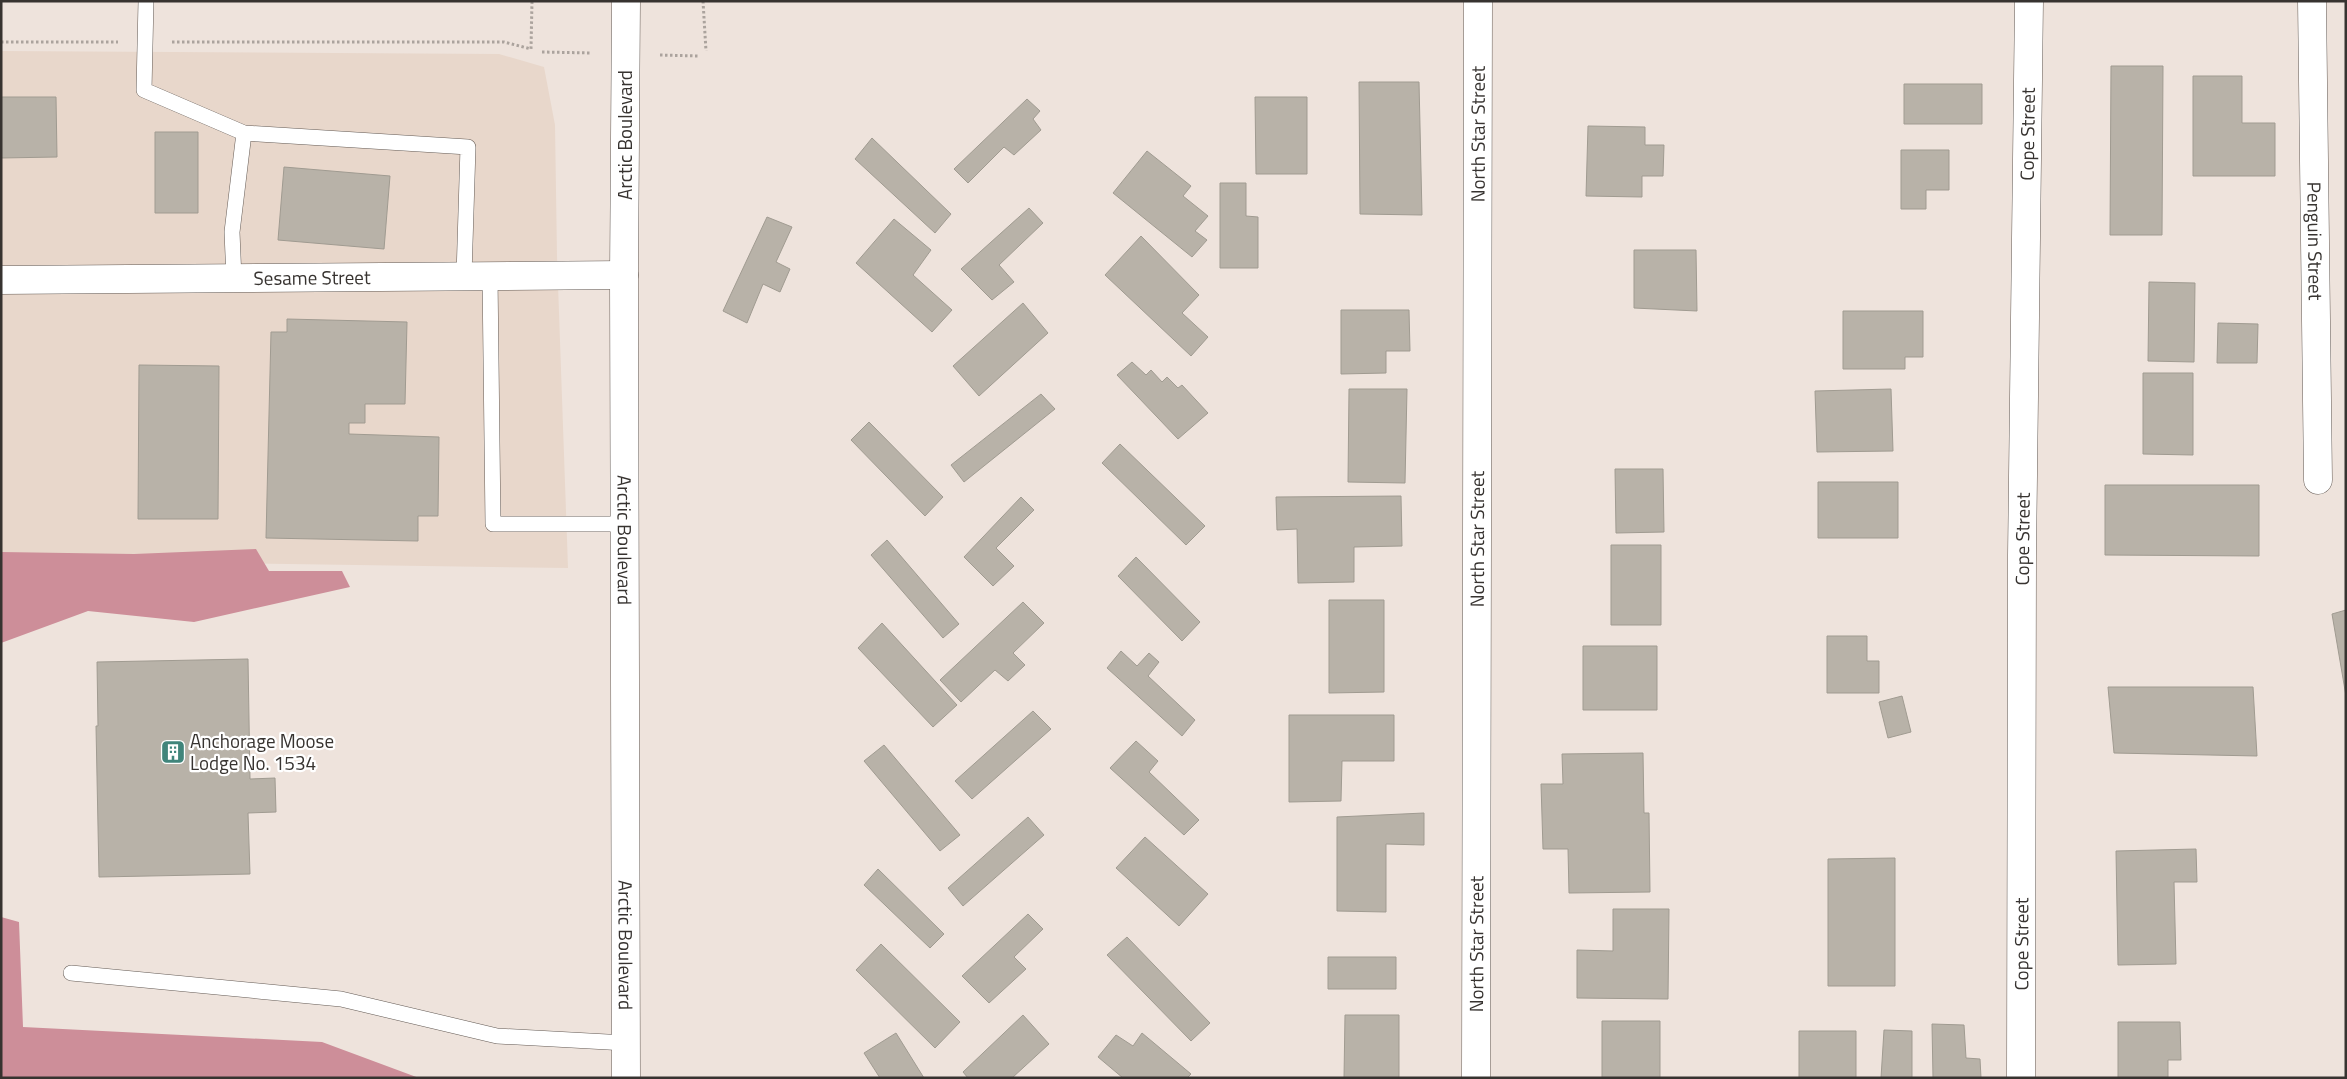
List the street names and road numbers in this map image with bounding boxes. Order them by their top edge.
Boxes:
street label: North Star Street [1463,65,1492,202]
street label: Arctic Boulevard [610,70,639,200]
street label: Cope Street [2012,87,2042,181]
street label: Penguin Street [2300,182,2331,301]
street label: Sesame Street [253,262,371,292]
street label: North Star Street [1462,470,1491,607]
street label: Arctic Boulevard [610,475,640,605]
street label: Cope Street [2007,492,2037,586]
street label: North Star Street [1461,875,1490,1012]
street label: Arctic Boulevard [612,880,641,1010]
street label: Cope Street [2006,897,2035,991]

